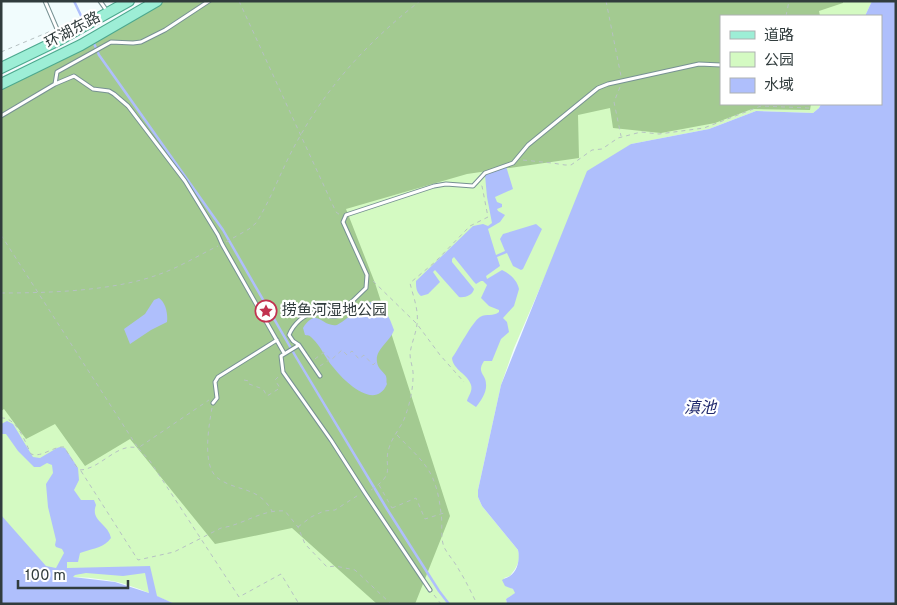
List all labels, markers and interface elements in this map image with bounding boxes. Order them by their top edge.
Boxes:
street label: 环湖东路 [42,9,104,53]
legend [720,15,882,105]
text: 道路 [764,27,794,46]
text: 公园 [764,52,794,71]
text: 水域 [764,77,794,96]
place icon: 捞鱼河湿地公园 [254,299,278,323]
place label: 捞鱼河湿地公园 [282,302,387,321]
water label: 滇池 [684,399,718,419]
scale bar [18,558,128,590]
text: 100 m [25,567,66,586]

